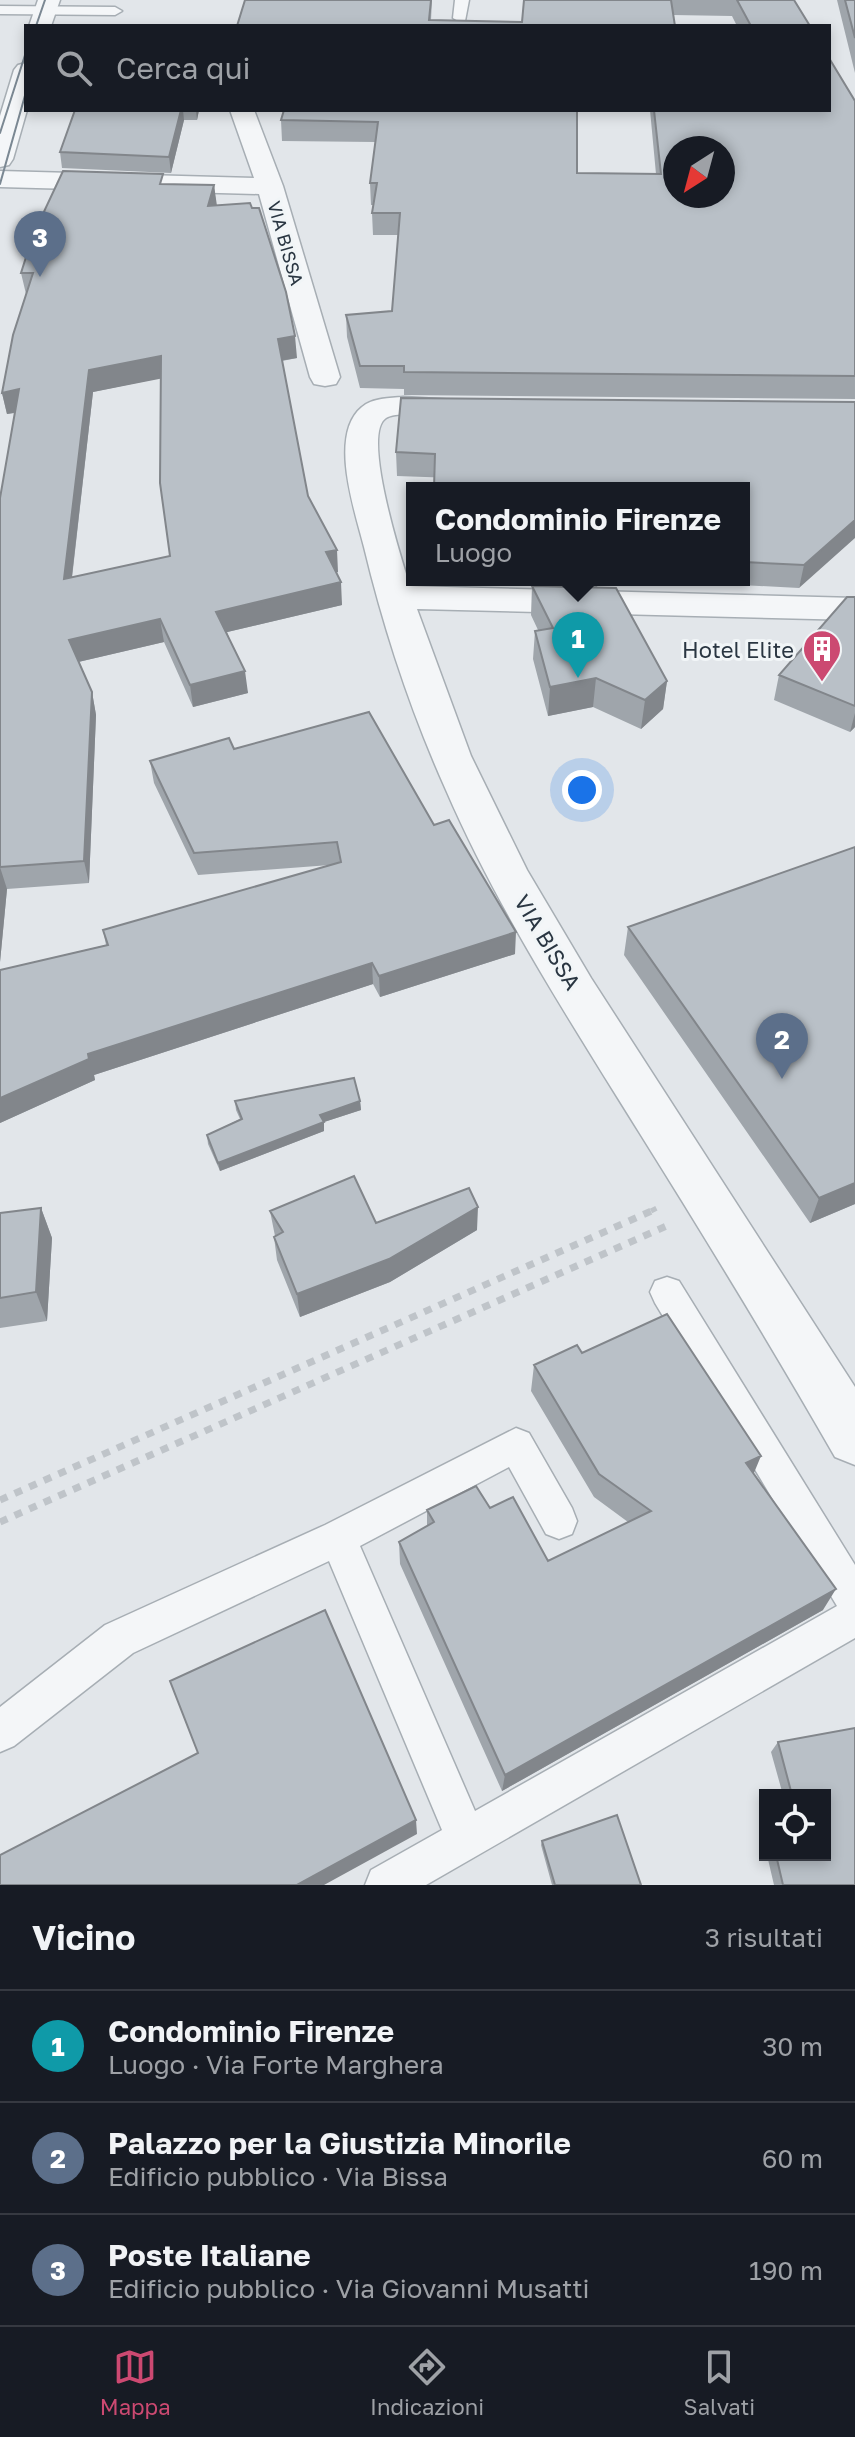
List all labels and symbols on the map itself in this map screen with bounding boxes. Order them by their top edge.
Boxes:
north arrow [663,136,735,208]
street label: VIA BISSA [263,198,309,288]
pin: 3 [14,211,66,277]
pin: 1 [552,612,604,678]
building icon: Hotel Elite [801,628,843,683]
place label: Hotel Elite [682,636,794,663]
your location [562,770,602,810]
street label: VIA BISSA [509,890,587,995]
pin: 2 [756,1013,808,1079]

